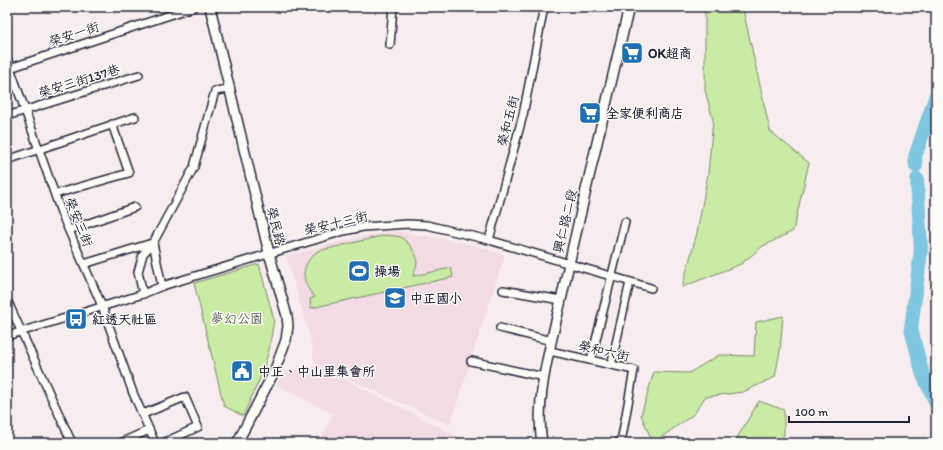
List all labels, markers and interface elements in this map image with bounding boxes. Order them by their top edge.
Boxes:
street label: 榮安一街 [47,19,101,49]
supermarket icon: OK超商 [619,40,645,66]
place label: OK超商 [648,46,692,61]
street label: 榮安三街137巷 [36,61,122,101]
street label: 榮和五街 [494,94,522,148]
supermarket icon: 全家便利商店 [577,100,603,126]
place label: 全家便利商店 [606,106,684,121]
street label: 興仁路二段 [550,188,580,254]
street label: 榮安三街 [62,195,96,249]
street label: 榮民路 [264,205,288,247]
street label: 榮安十三街 [303,208,369,238]
sports icon: 操場 [346,258,372,284]
place label: 操場 [374,264,400,279]
school or university icon: 中正國小 [382,285,408,311]
place label: 中正國小 [410,291,462,306]
bus stop icon: 紅透天社區 [63,306,89,332]
park label: 夢幻公園 [211,311,263,326]
place label: 紅透天社區 [92,312,157,327]
street label: 榮和六街 [577,338,631,364]
public building icon: 中正、中山里集會所 [229,358,255,384]
place label: 中正、中山里集會所 [258,364,375,379]
scale bar [789,398,909,424]
text: 100 m [795,405,828,419]

